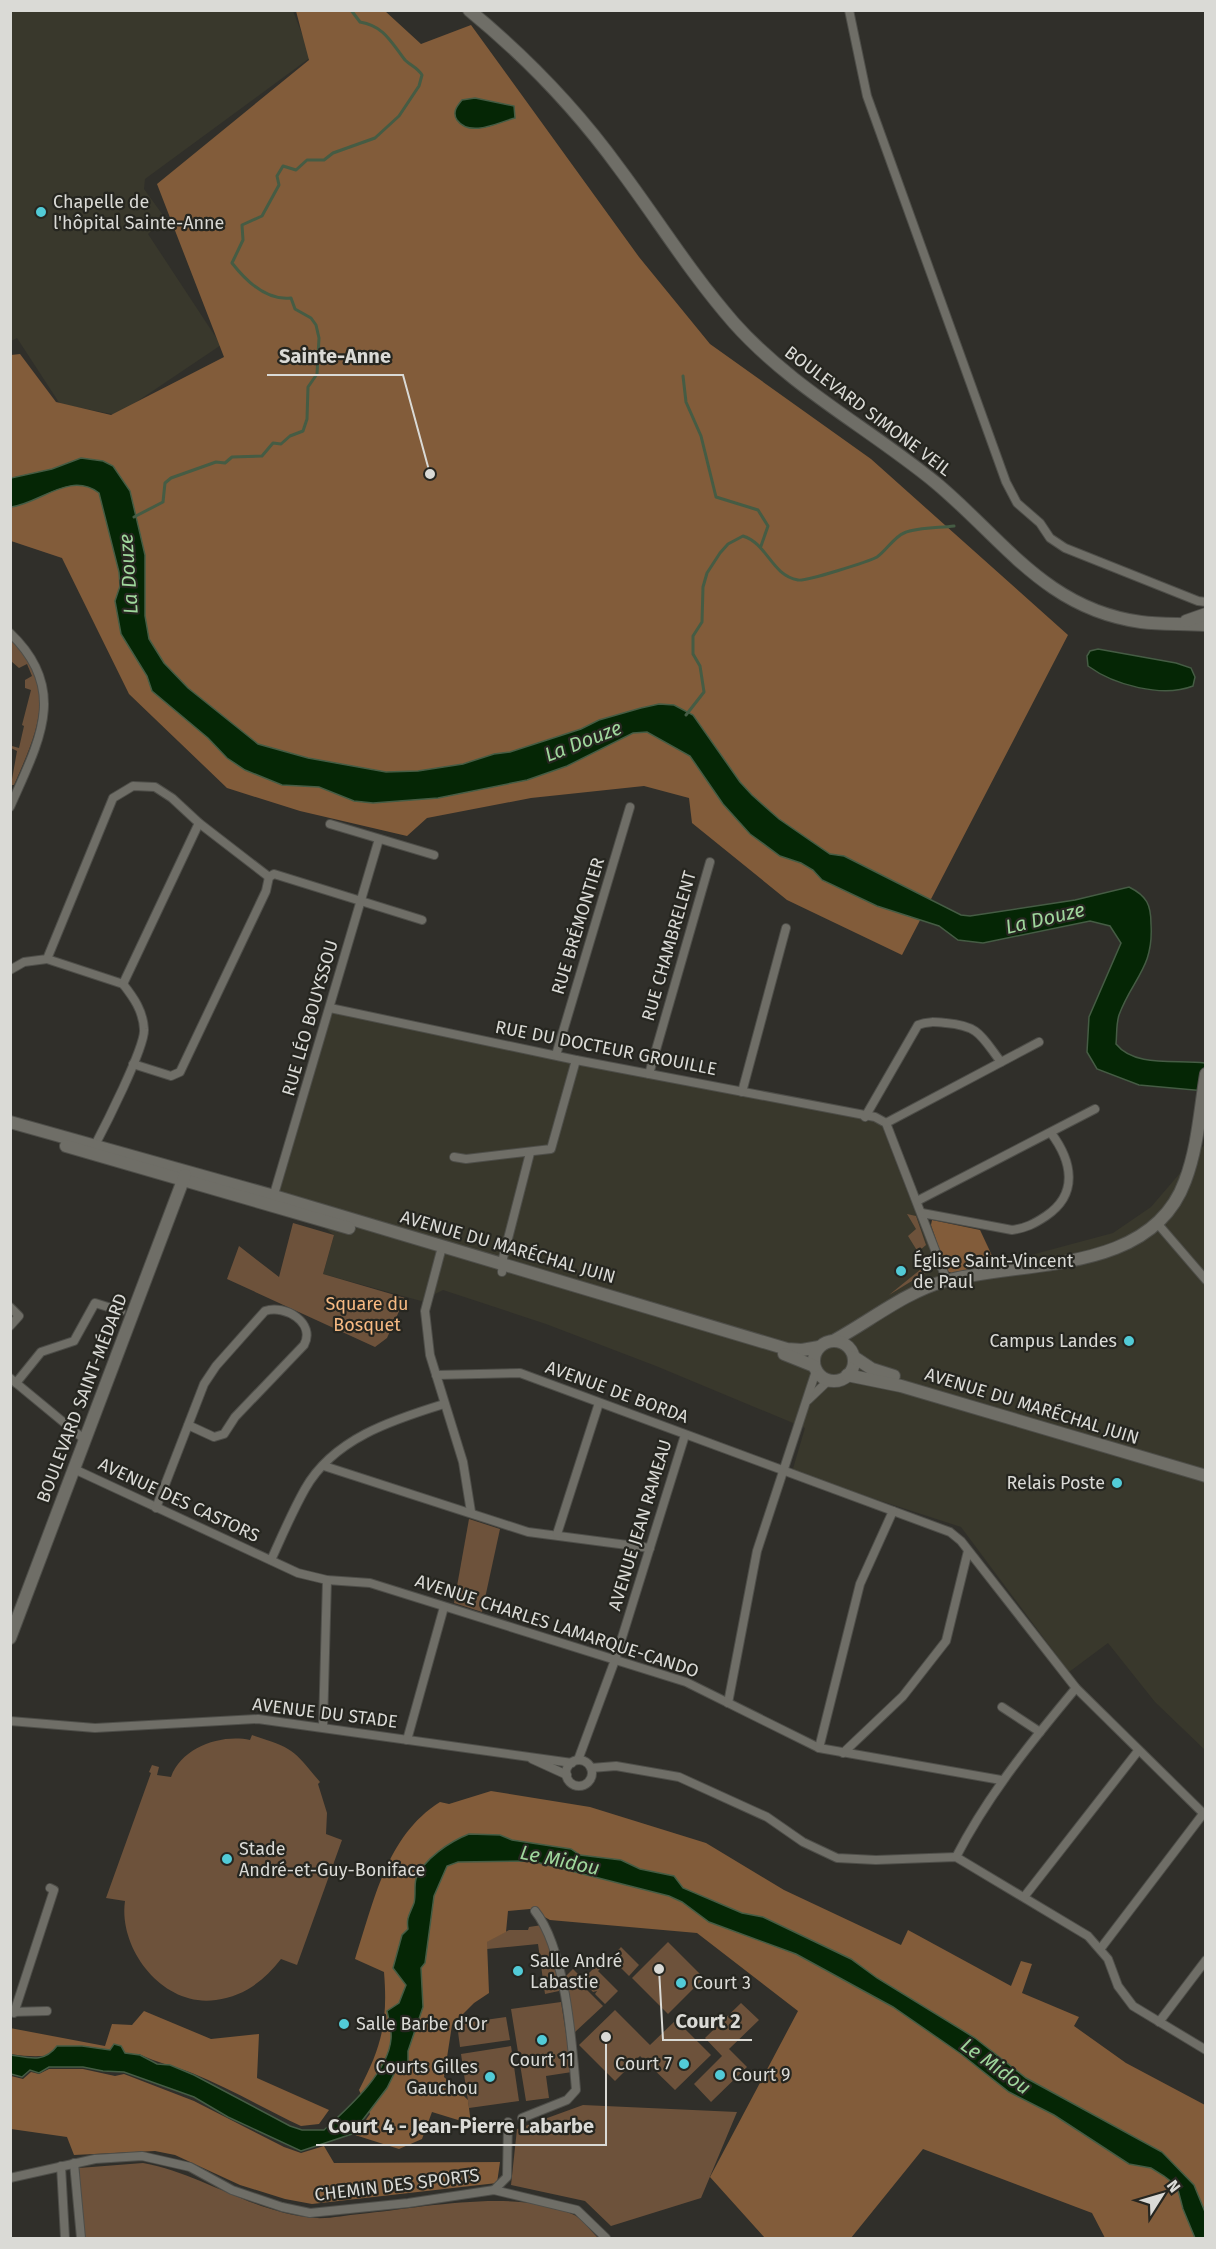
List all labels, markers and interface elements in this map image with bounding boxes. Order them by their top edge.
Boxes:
place label: Chapelle de l'hôpital Sainte-Anne [53,191,224,234]
marker: Chapelle de l'hôpital Sainte-Anne [34,205,48,219]
callout: Sainte-Anne [267,337,403,375]
street label: BOULEVARD SIMONE VEIL [780,341,956,481]
text: Sainte-Anne [279,344,391,368]
water label: La Douze [113,533,143,615]
water label: La Douze [541,715,625,767]
street label: RUE BRÉMONTIER [546,854,609,997]
street label: RUE CHAMBRELENT [637,868,701,1024]
water label: La Douze [1003,897,1087,939]
street label: RUE LÉO BOUYSSOU [276,937,343,1099]
street label: RUE DU DOCTEUR GROUILLE [493,1016,719,1080]
street label: AVENUE DU MARÉCHAL JUIN [398,1205,618,1288]
place label: Église Saint-Vincent de Paul [913,1249,1074,1293]
marker: Église Saint-Vincent de Paul [894,1264,908,1278]
street label: BOULEVARD SAINT-MÉDARD [31,1290,132,1506]
park label: Square du Bosquet [325,1293,409,1336]
place label: Campus Landes [989,1330,1117,1352]
marker: Campus Landes [1122,1334,1136,1348]
street label: AVENUE DE BORDA [543,1356,692,1428]
street label: AVENUE DU MARÉCHAL JUIN [922,1362,1142,1449]
street label: AVENUE JEAN RAMEAU [604,1437,676,1613]
street label: AVENUE DES CASTORS [95,1453,263,1547]
place label: Relais Poste [1006,1472,1105,1494]
marker: Relais Poste [1110,1476,1124,1490]
street label: AVENUE CHARLES LAMARQUE-CANDO [412,1570,702,1682]
street label: AVENUE DU STADE [251,1693,399,1733]
place label: Stade André-et-Guy-Boniface [239,1838,425,1881]
water label: Le Midou [518,1840,602,1880]
marker: Stade André-et-Guy-Boniface [220,1852,234,1866]
place label: Salle André Labastie [530,1950,622,1993]
marker: Salle André Labastie [511,1964,525,1978]
place label: Court 3 [693,1972,751,1994]
marker: Court 3 [674,1976,688,1990]
callout: Court 2 [663,2002,752,2040]
text: Court 2 [675,2009,741,2033]
place label: Salle Barbe d'Or [356,2013,488,2035]
marker: Salle Barbe d'Or [337,2017,351,2031]
marker: Court 11 [535,2033,549,2047]
water label: Le Midou [956,2033,1036,2099]
place label: Court 11 [510,2049,574,2071]
place label: Court 7 [615,2053,672,2075]
place label: Courts Gilles Gauchou [376,2056,478,2099]
marker: Court 7 [677,2057,691,2071]
place label: Court 9 [732,2064,790,2086]
marker: Court 9 [713,2068,727,2082]
marker: Courts Gilles Gauchou [483,2070,497,2084]
callout: Court 4 - Jean-Pierre Labarbe [316,2107,606,2145]
text: Court 4 - Jean-Pierre Labarbe [328,2114,594,2138]
street label: CHEMIN DES SPORTS [313,2164,481,2206]
north arrow [1132,2165,1192,2225]
text: N [1163,2176,1184,2196]

